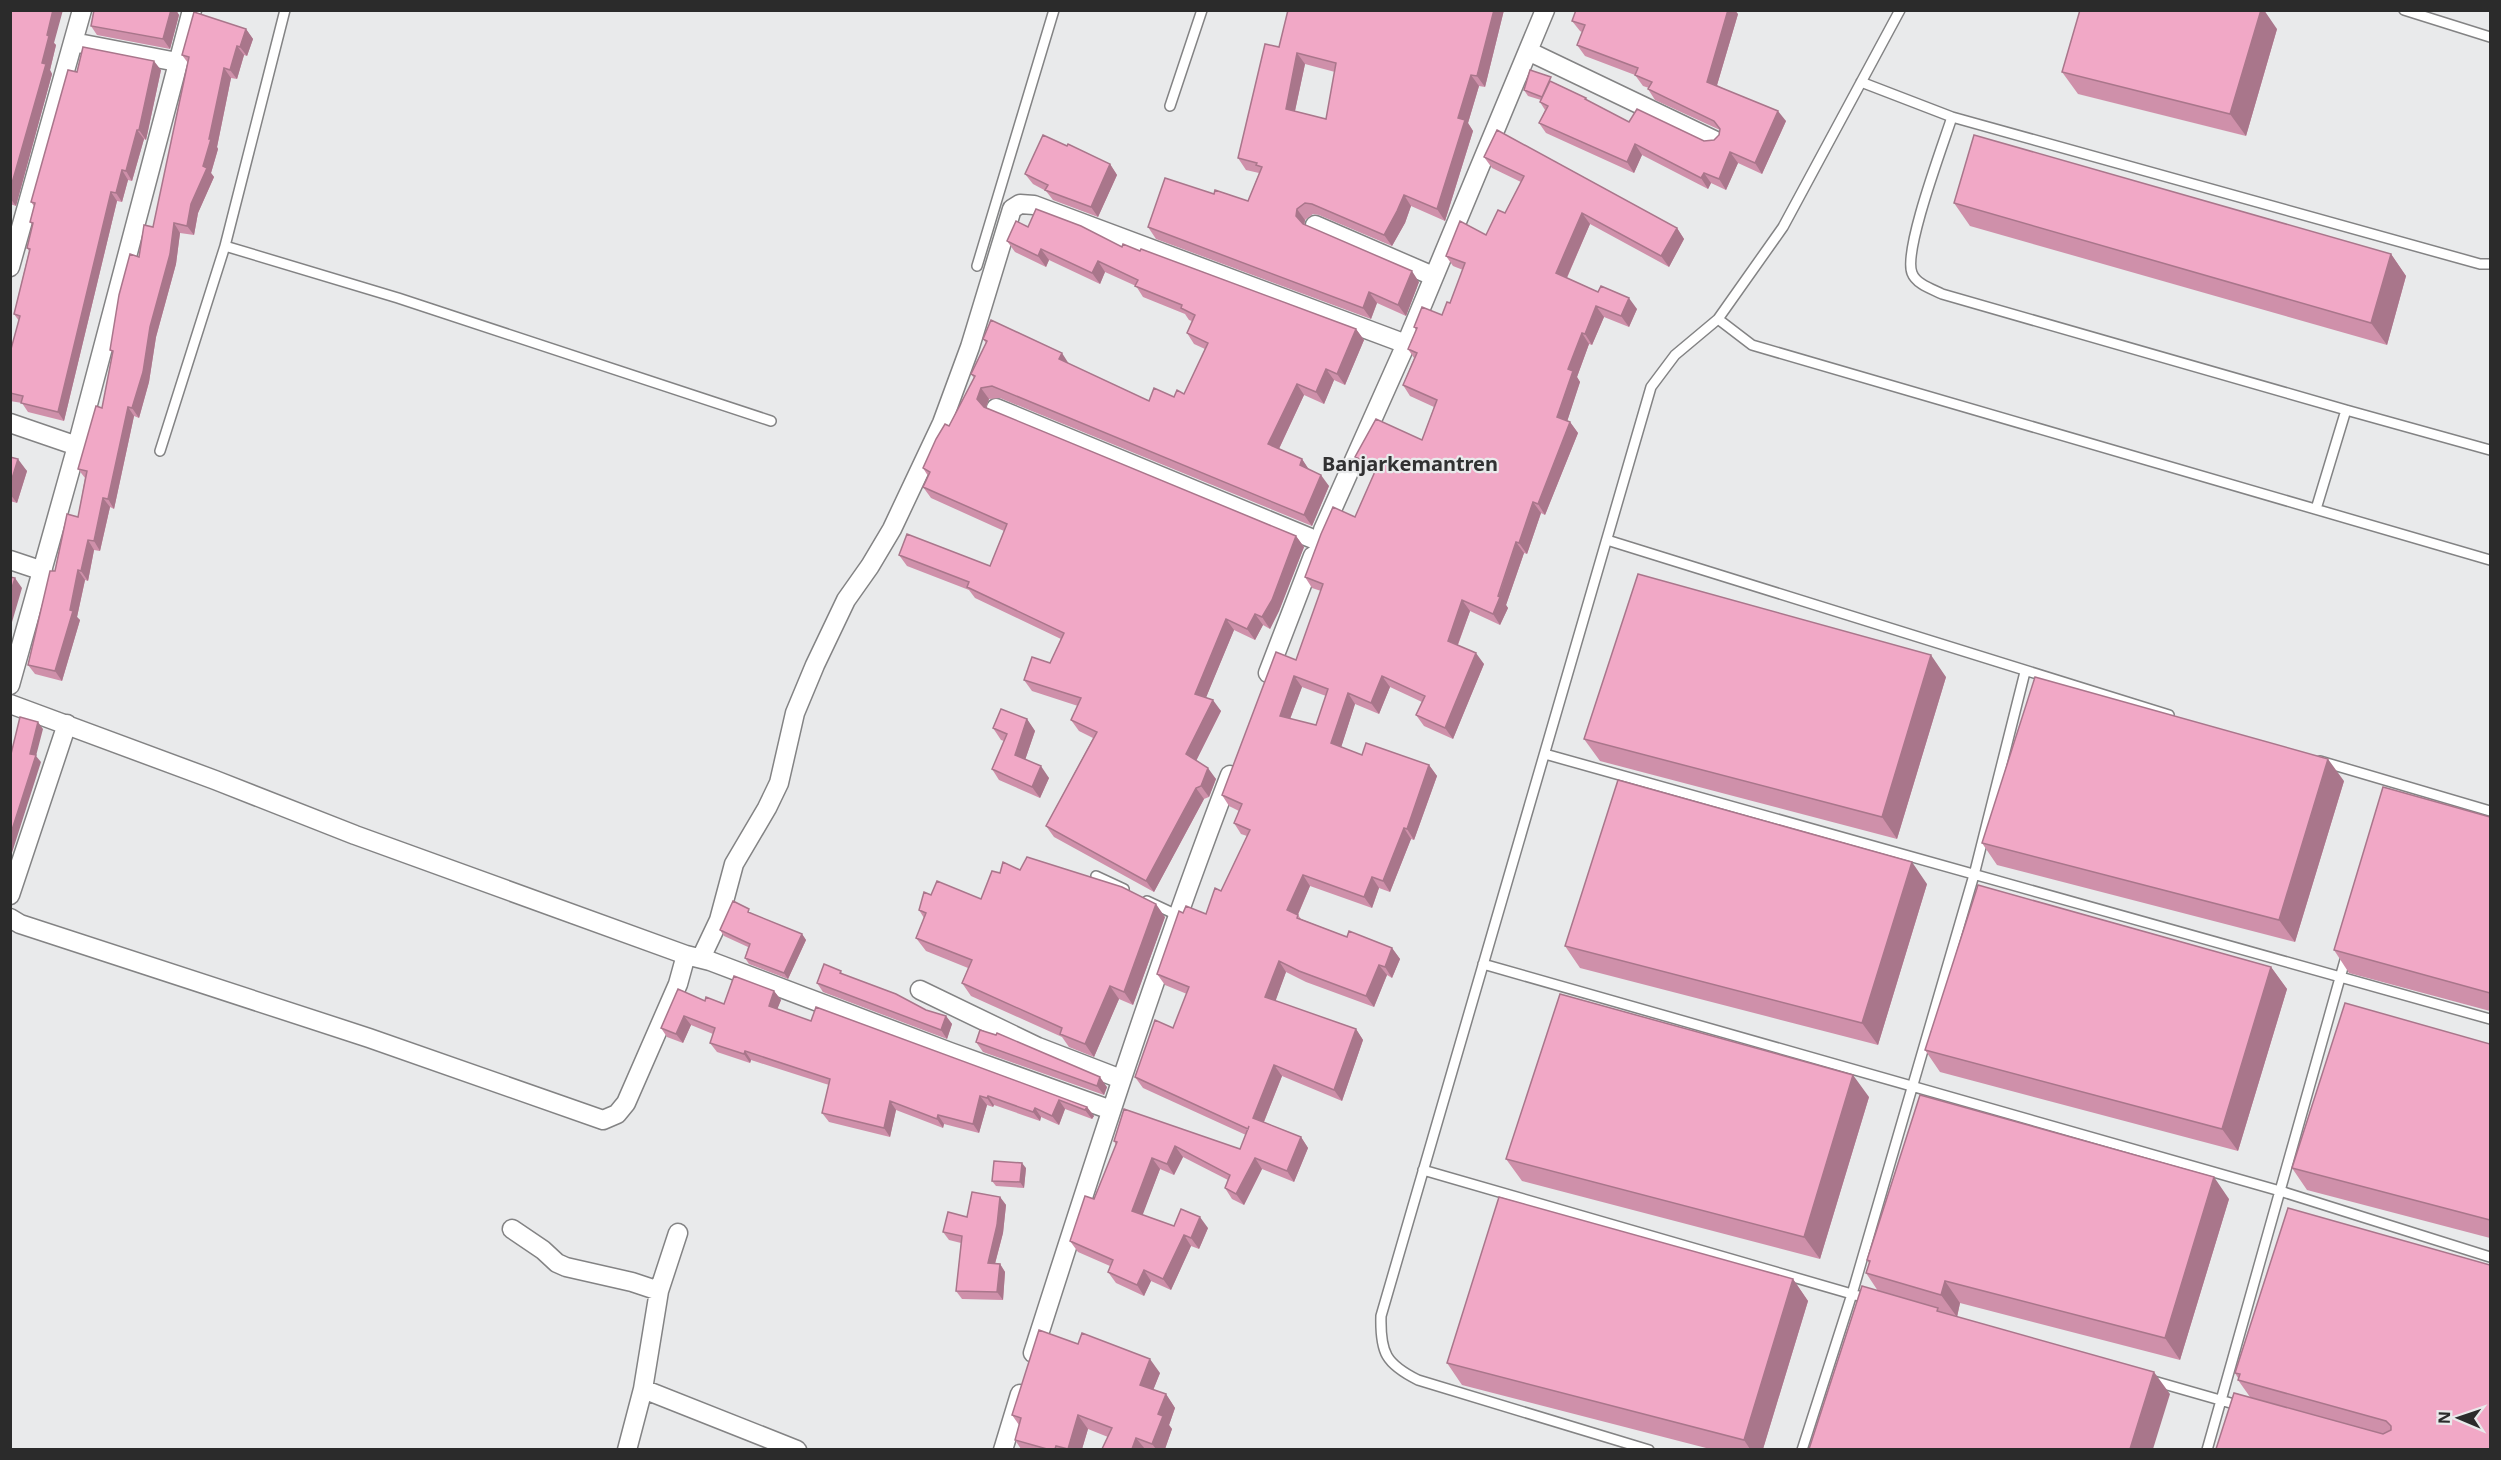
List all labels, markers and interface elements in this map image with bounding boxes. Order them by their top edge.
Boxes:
district label: Banjarkemantren [1322,450,1498,477]
north arrow [2429,1388,2489,1448]
text: N [2433,1411,2455,1424]

